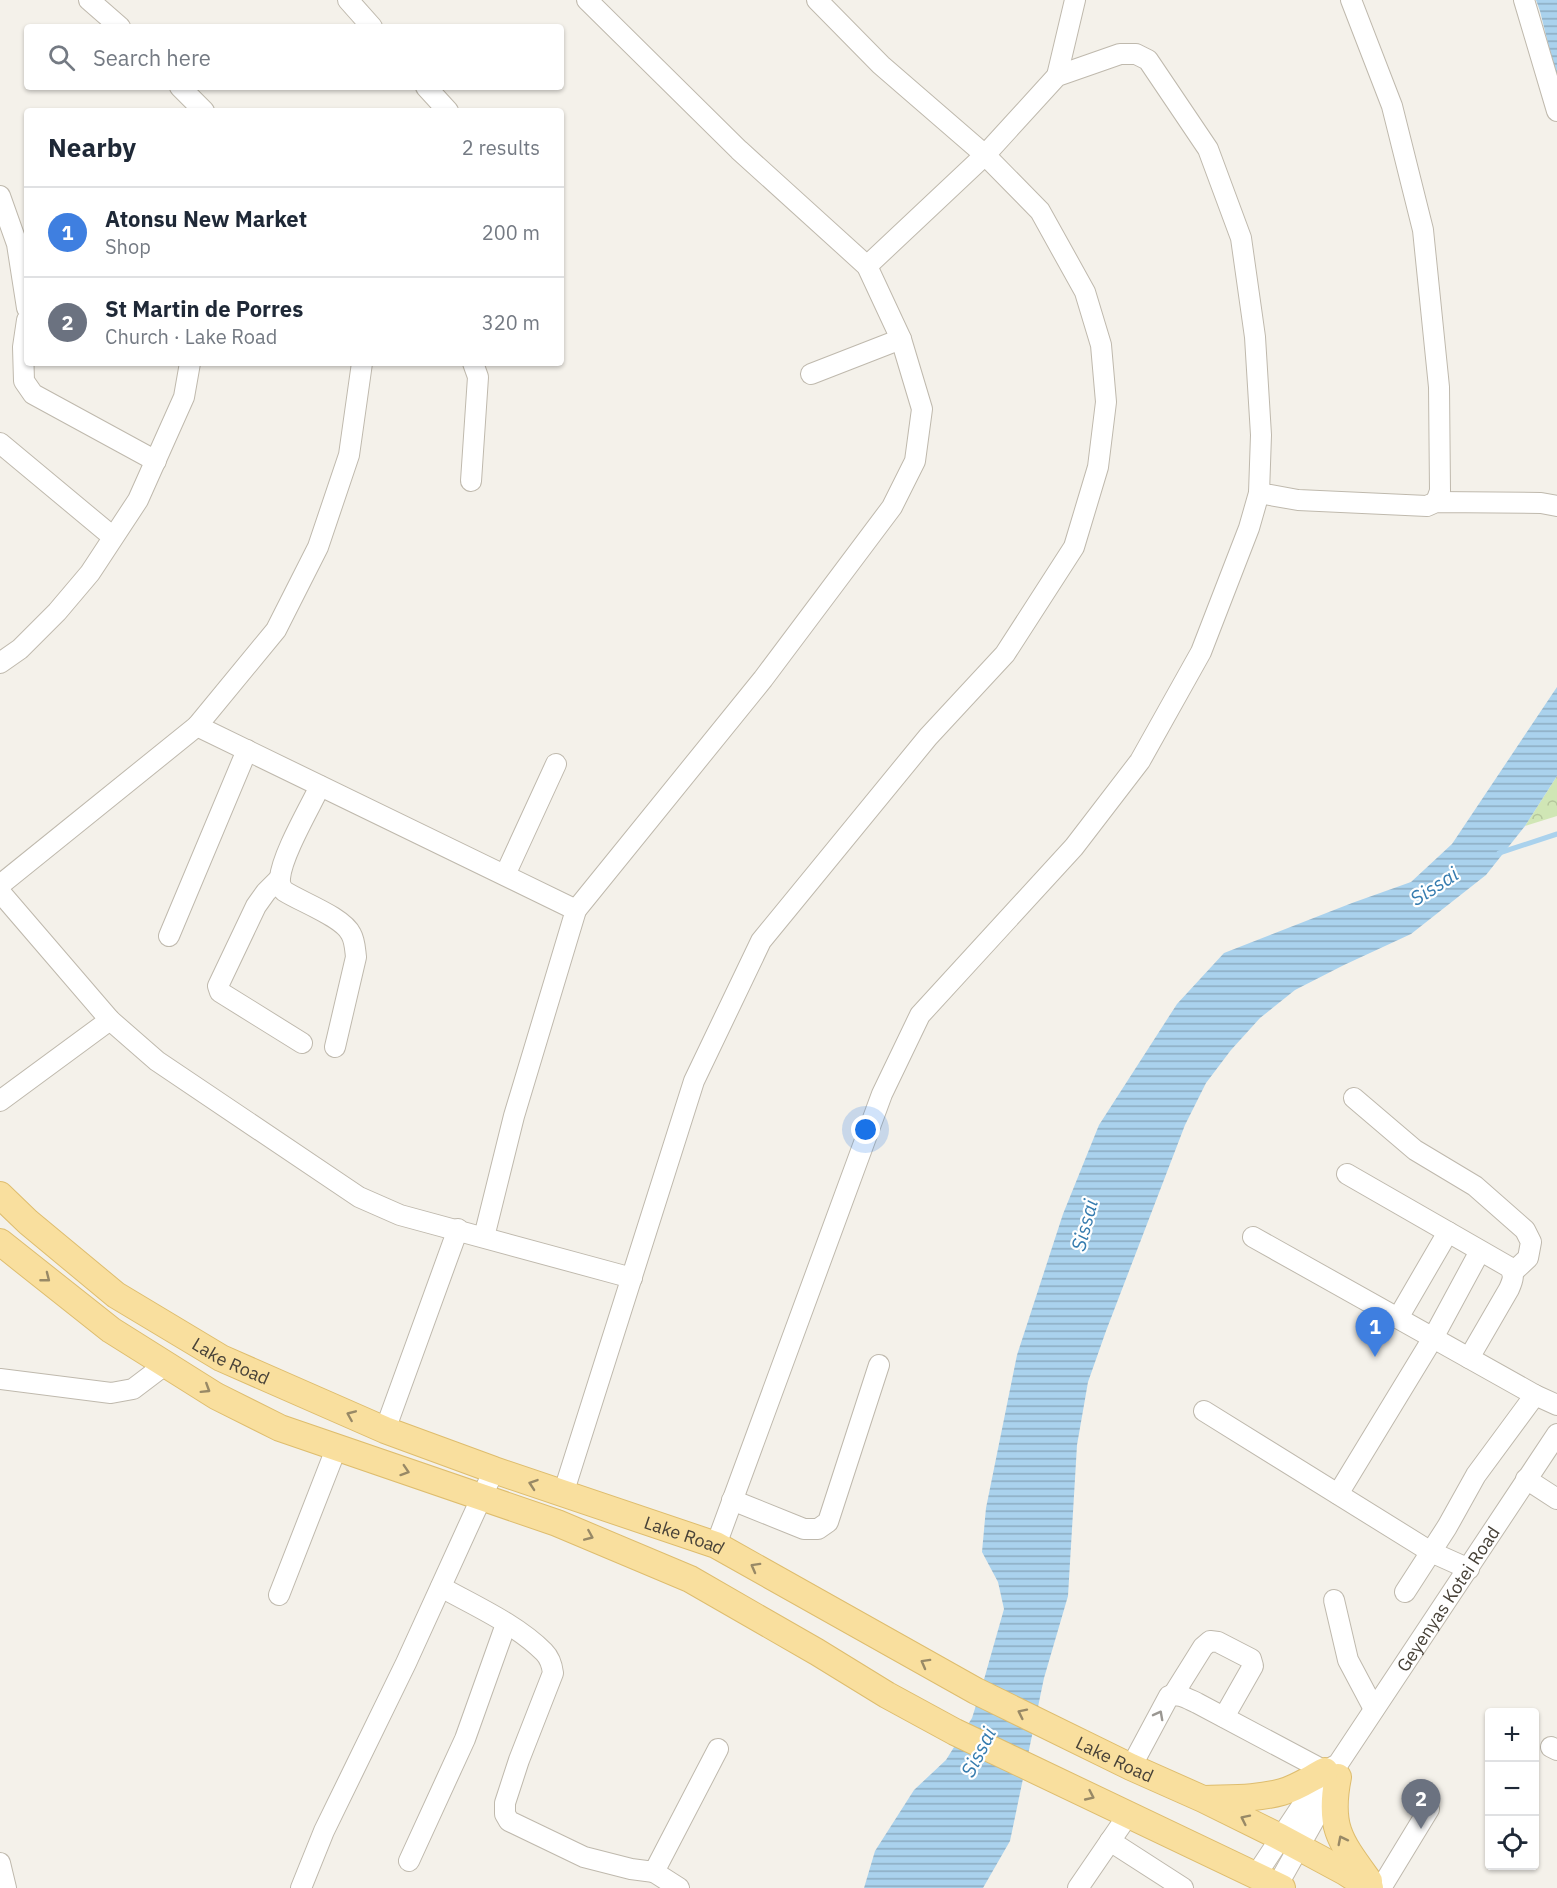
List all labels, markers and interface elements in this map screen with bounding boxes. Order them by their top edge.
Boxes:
search box [24,24,564,90]
icon: search [45,41,78,74]
text: Search here [93,43,211,72]
text: Nearby [48,130,136,164]
text: 2 results [462,134,540,161]
text: Atonsu New Market [105,204,307,233]
text: 1 [62,219,74,246]
text: 200 m [482,219,540,246]
text: Shop [105,233,151,260]
text: St Martin de Porres [105,294,303,323]
text: 2 [62,309,74,336]
text: 320 m [482,309,540,336]
text: Church · Lake Road [105,323,277,350]
water label: Sissai [1405,860,1464,912]
your location [851,1115,880,1144]
water label: Sissai [1064,1195,1104,1254]
one-way arrow [39,1271,50,1282]
pin: 1 [1356,1308,1394,1357]
street label: Lake Road [188,1332,273,1389]
one-way arrow [200,1382,210,1394]
one-way arrow [346,1410,357,1422]
one-way arrow [399,1464,410,1477]
one-way arrow [529,1478,539,1491]
street label: Lake Road [641,1510,729,1559]
street label: Geyenyas Kotei Road [1391,1521,1504,1676]
one-way arrow [582,1529,593,1541]
one-way arrow [751,1563,761,1574]
one-way arrow [920,1659,931,1670]
one-way arrow [1018,1708,1029,1720]
map controls [1485,1708,1539,1870]
button: + [1485,1708,1539,1762]
one-way arrow [1151,1710,1163,1721]
water label: Sissai [954,1722,1002,1782]
street label: Lake Road [1072,1730,1157,1787]
button: − [1485,1762,1539,1816]
pin: 2 [1402,1780,1440,1829]
one-way arrow [1083,1789,1094,1801]
one-way arrow [1241,1815,1252,1827]
button: locate [1485,1816,1539,1870]
one-way arrow [1337,1835,1349,1846]

